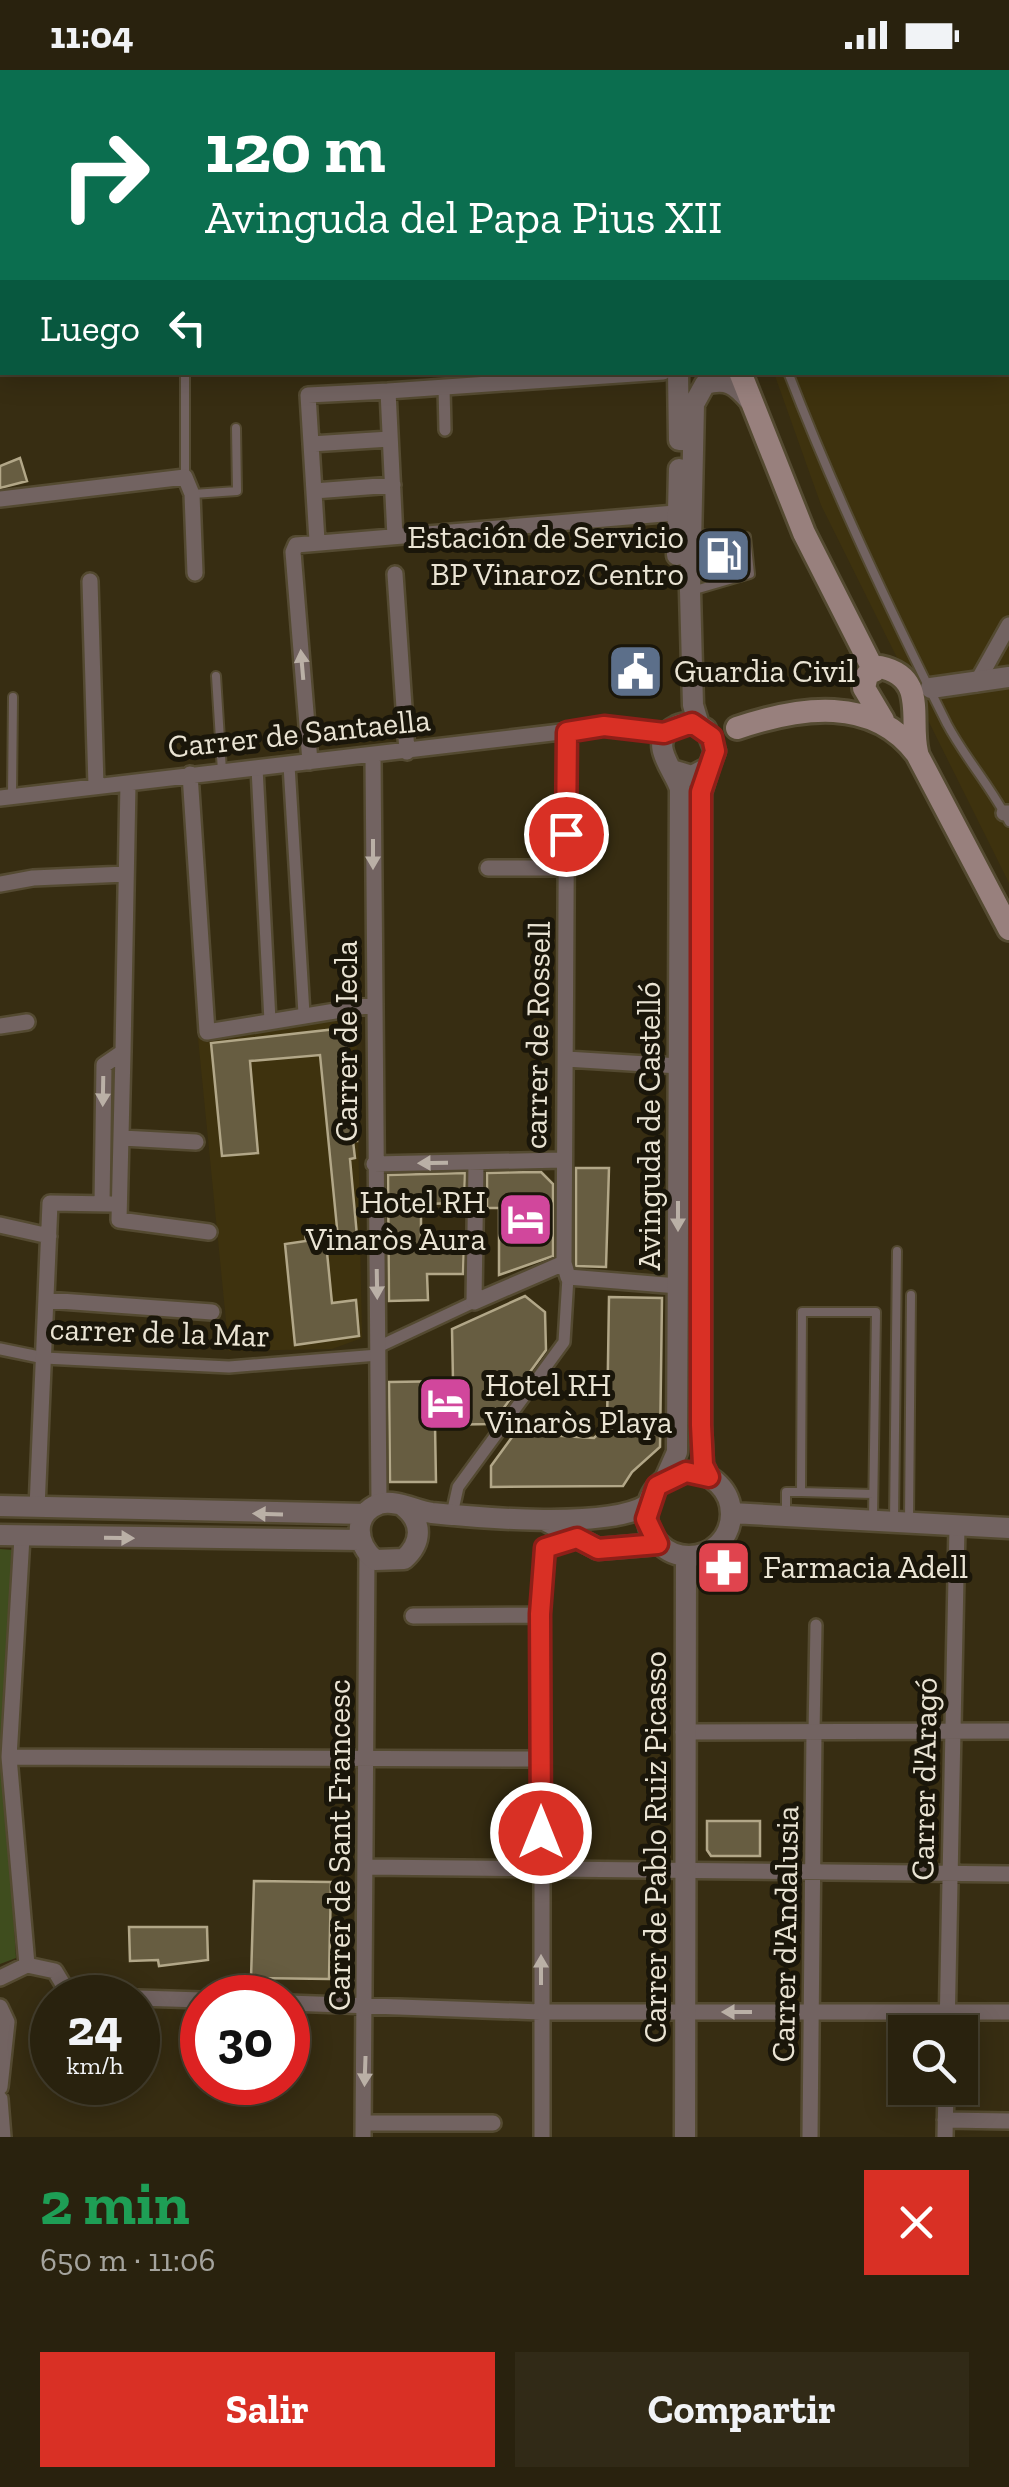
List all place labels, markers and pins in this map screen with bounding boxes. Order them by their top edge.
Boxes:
place label: Estación de Servicio BP Vinaroz Centro [407,518,684,593]
fuel station icon: Estación de Servicio BP Vinaroz Centro [693,525,753,585]
public building icon: Guardia Civil [605,641,665,701]
place label: Guardia Civil [674,652,855,690]
pin [524,792,609,877]
place label: Hotel RH Vinaròs Aura [305,1183,486,1258]
hotel icon: Hotel RH Vinaròs Aura [495,1190,555,1250]
place label: Hotel RH Vinaròs Playa [484,1366,672,1441]
hotel icon: Hotel RH Vinaròs Playa [416,1373,476,1433]
pharmacy icon: Farmacia Adell [694,1537,754,1597]
place label: Farmacia Adell [763,1548,968,1586]

